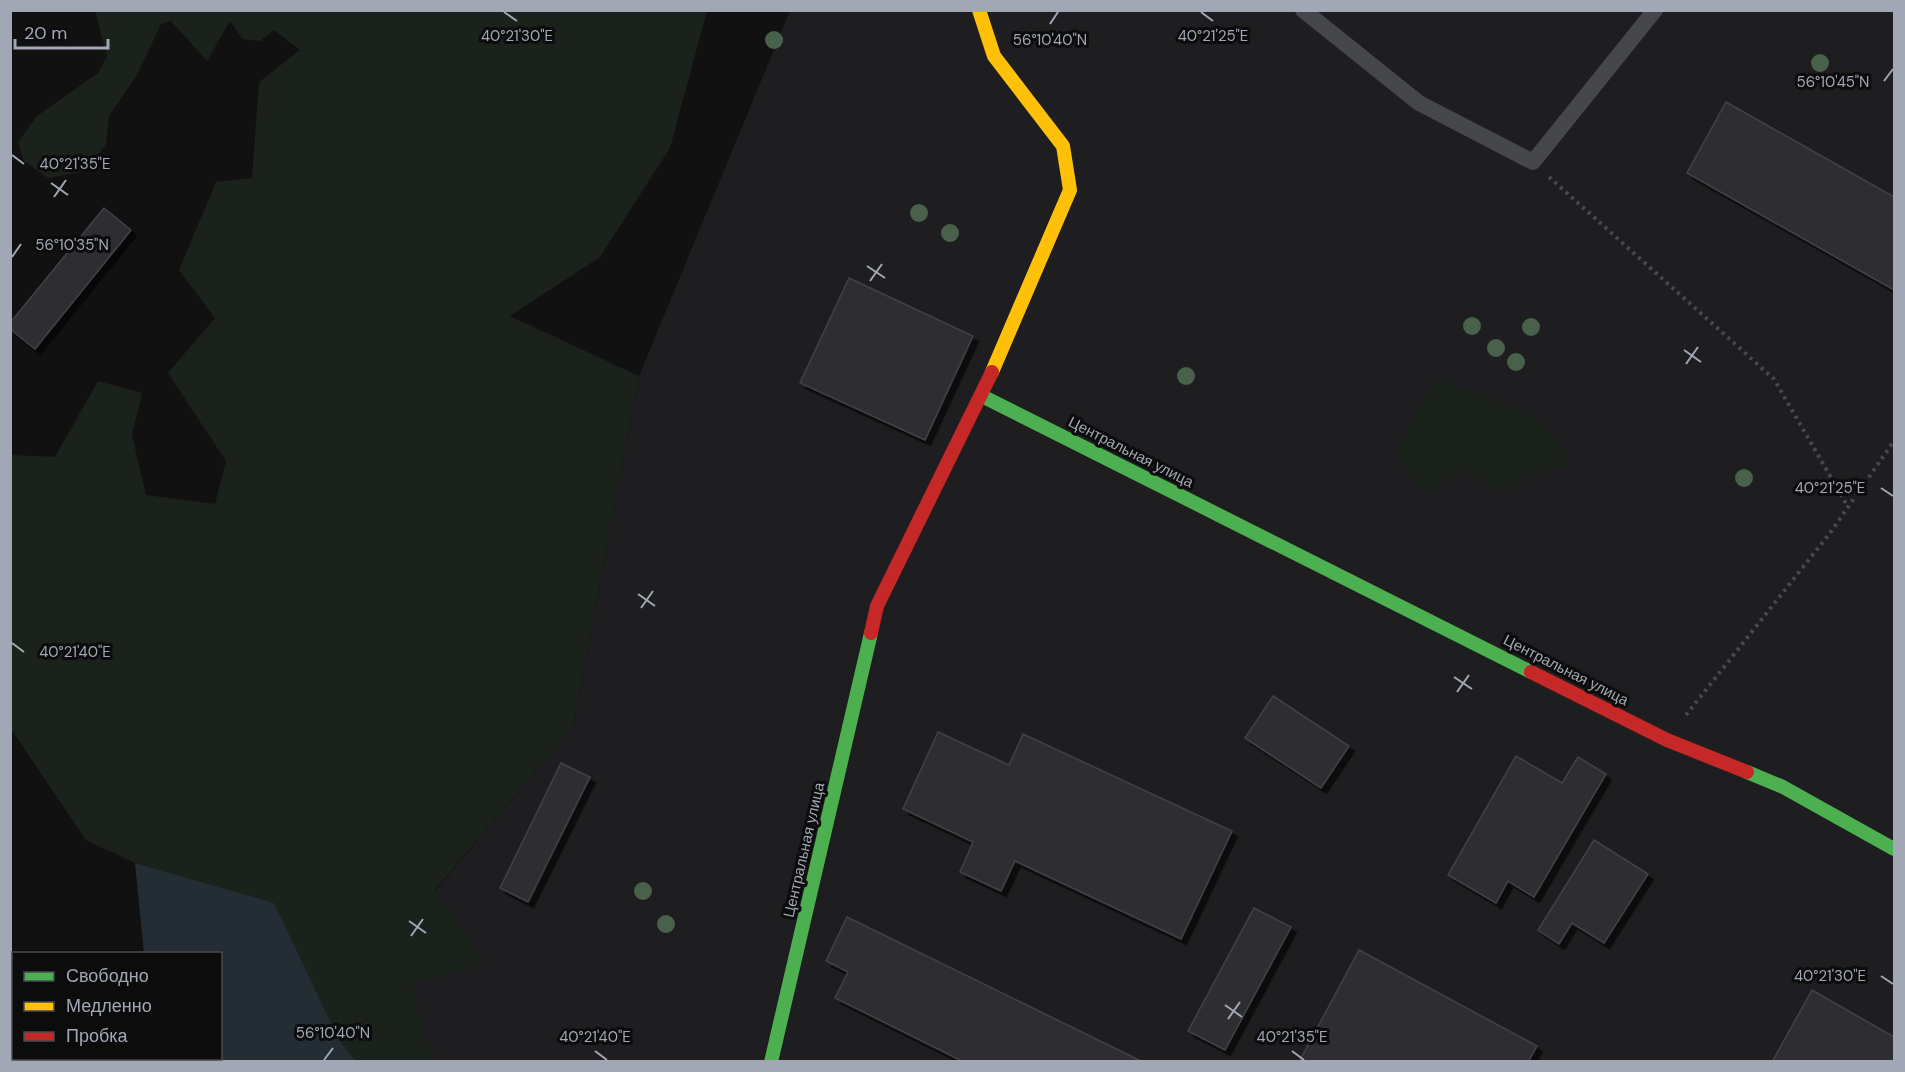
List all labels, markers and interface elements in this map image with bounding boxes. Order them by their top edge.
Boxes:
scale bar [15,12,108,50]
text: 20 m [24,21,67,45]
text: 40°21'30"E [481,26,553,46]
text: 40°21'25"E [1178,26,1248,46]
text: 56°10'40"N [1013,30,1087,50]
text: 56°10'45"N [1797,72,1869,92]
text: 40°21'35"E [40,154,110,174]
text: 56°10'35"N [35,235,109,255]
street label: Центральная улица [1065,412,1198,492]
text: 40°21'25"E [1795,478,1865,498]
street label: Центральная улица [1500,630,1633,710]
text: 40°21'40"E [39,642,111,662]
street label: Центральная улица [779,780,829,919]
legend [12,952,222,1060]
text: Свободно [66,964,149,988]
text: 40°21'30"E [1794,966,1866,986]
text: Медленно [66,994,152,1018]
text: 56°10'40"N [296,1023,370,1043]
text: Пробка [66,1024,129,1048]
text: 40°21'40"E [559,1027,631,1047]
text: 40°21'35"E [1257,1027,1327,1047]

